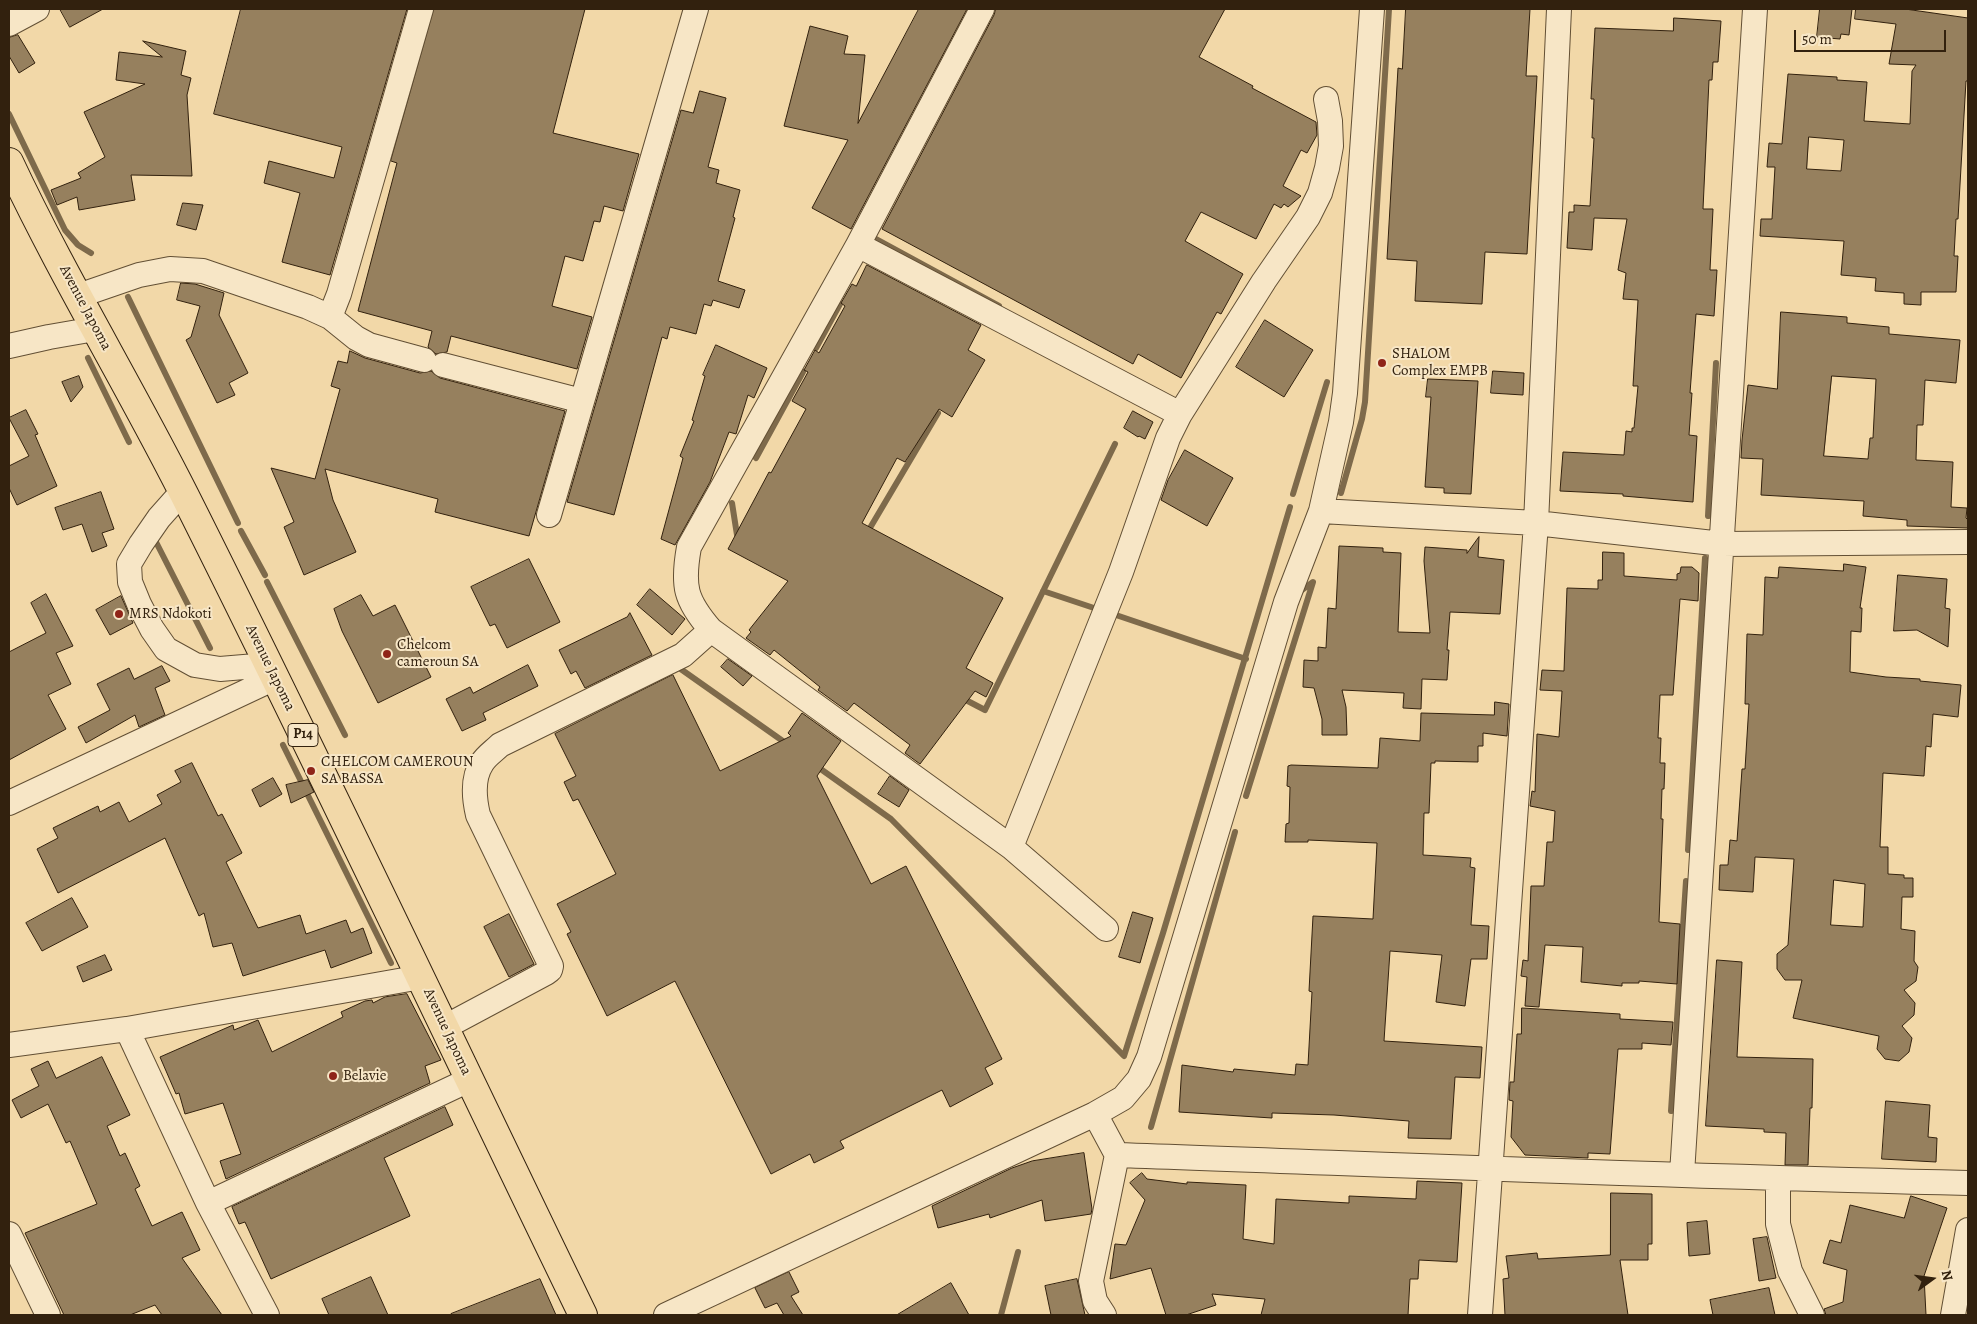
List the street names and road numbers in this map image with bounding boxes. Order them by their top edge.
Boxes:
street label: Avenue Japoma [55,262,115,354]
street label: Avenue Japoma [241,622,299,714]
road number: P14 [288,724,318,746]
street label: Avenue Japoma [419,986,475,1078]

